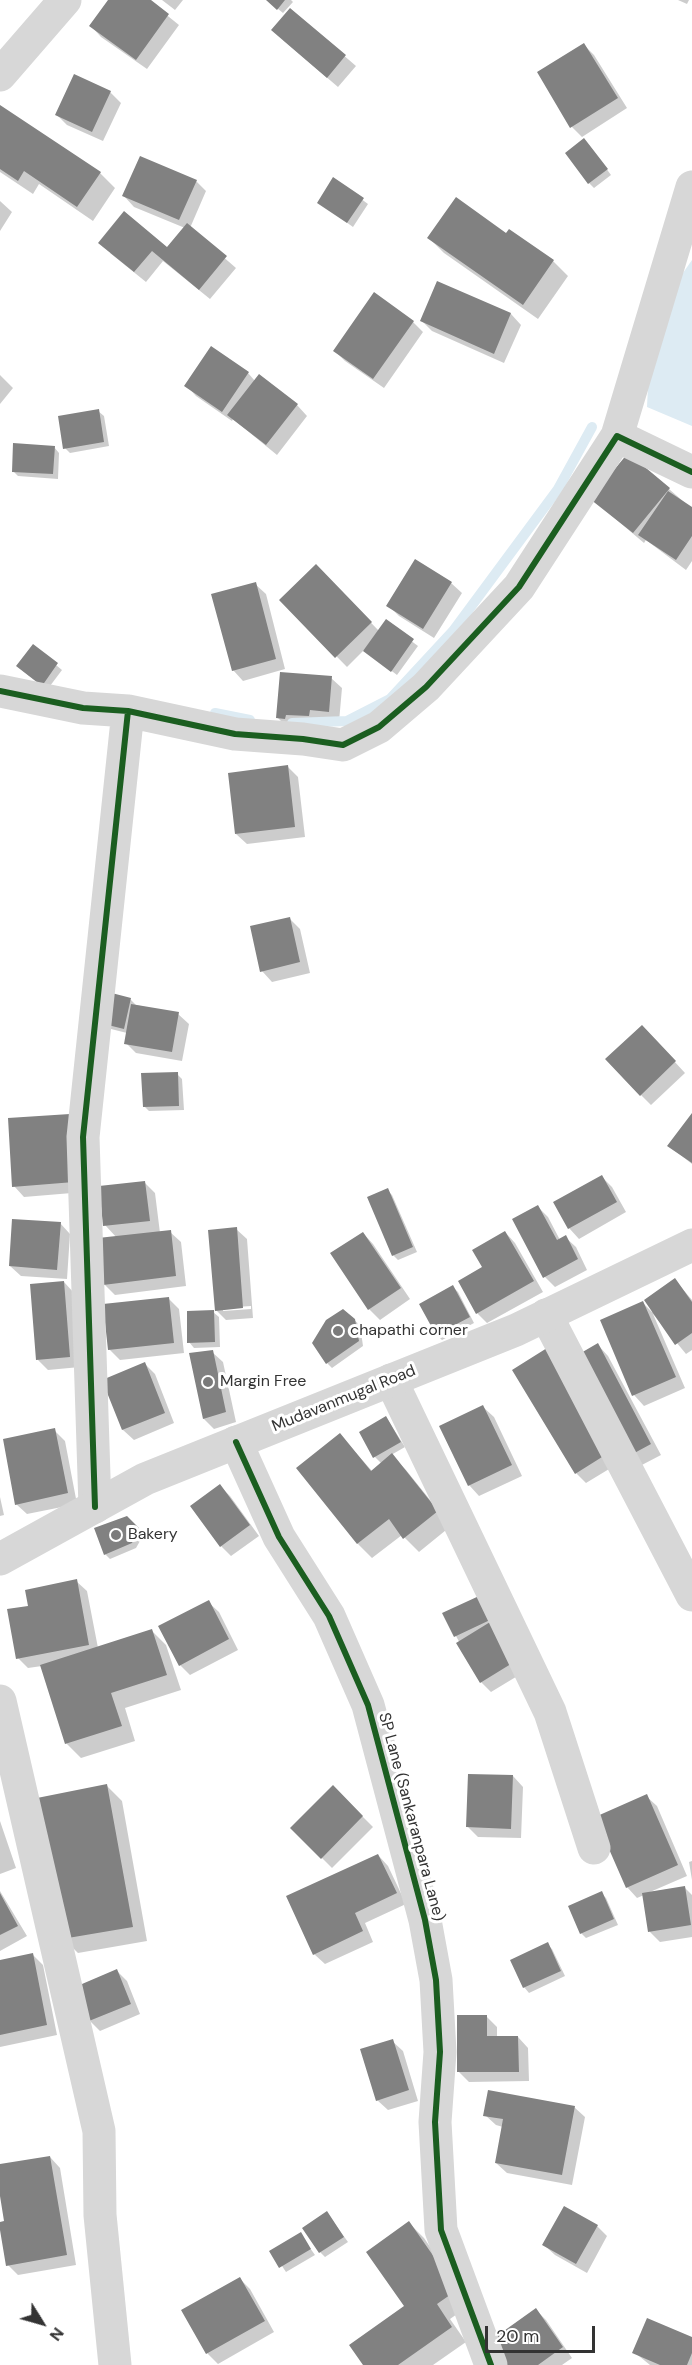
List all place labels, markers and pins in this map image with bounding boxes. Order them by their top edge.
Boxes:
place label: chapathi corner [350,1321,468,1341]
marker: chapathi corner [331,1324,345,1338]
place label: Margin Free [220,1372,306,1392]
marker: Margin Free [201,1375,215,1389]
place label: Bakery [128,1525,178,1545]
marker: Bakery [109,1528,123,1542]

